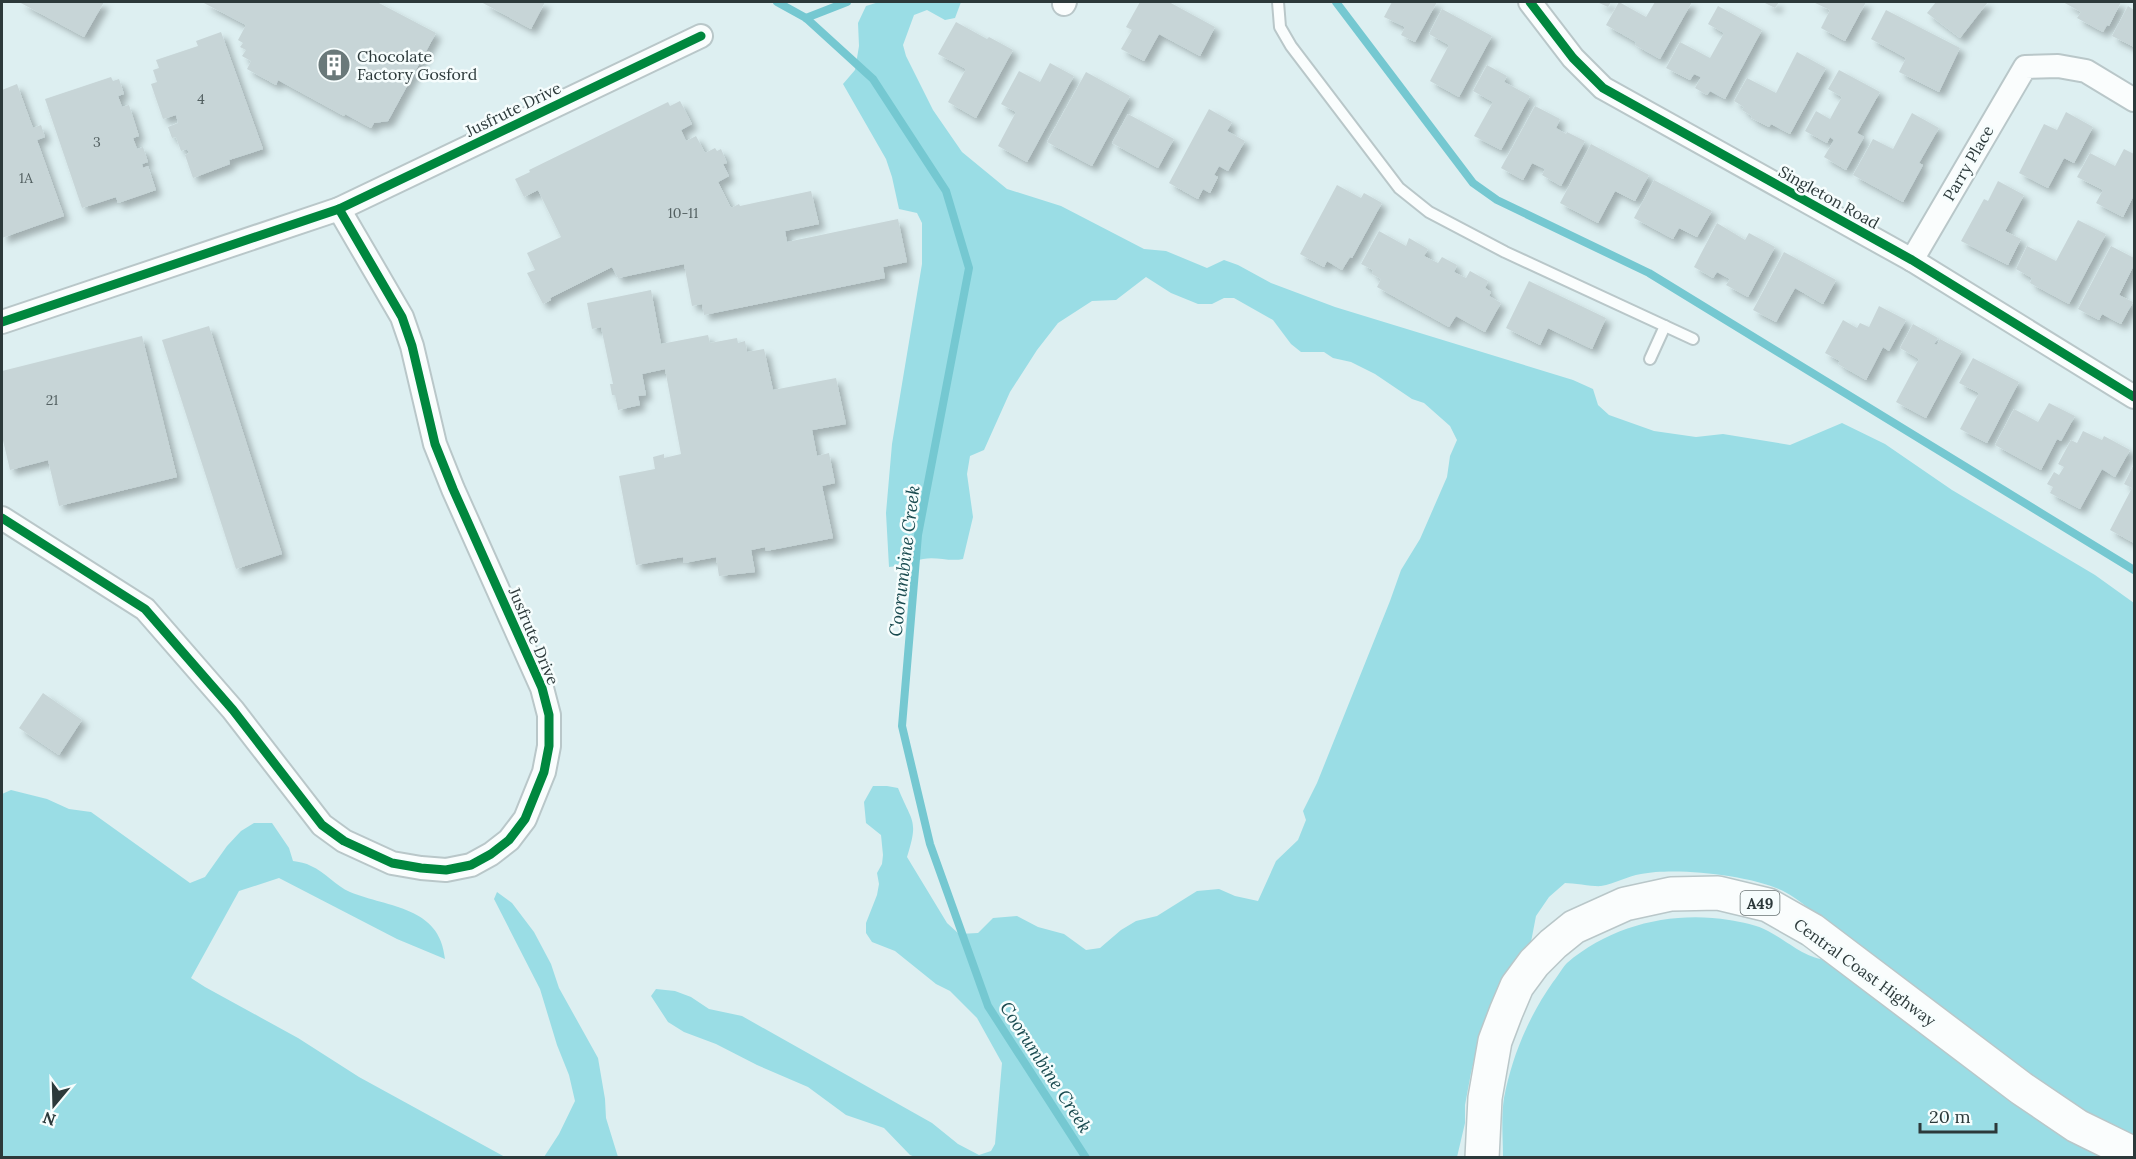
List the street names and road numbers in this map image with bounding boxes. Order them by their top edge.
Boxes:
street label: Jusfrute Drive [461,77,564,141]
street label: Parry Place [1938,121,1998,204]
street label: Singleton Road [1775,161,1883,233]
street label: Jusfrute Drive [504,583,564,688]
road number: A49 [1740,891,1780,915]
street label: Central Coast Highway [1790,914,1940,1031]

